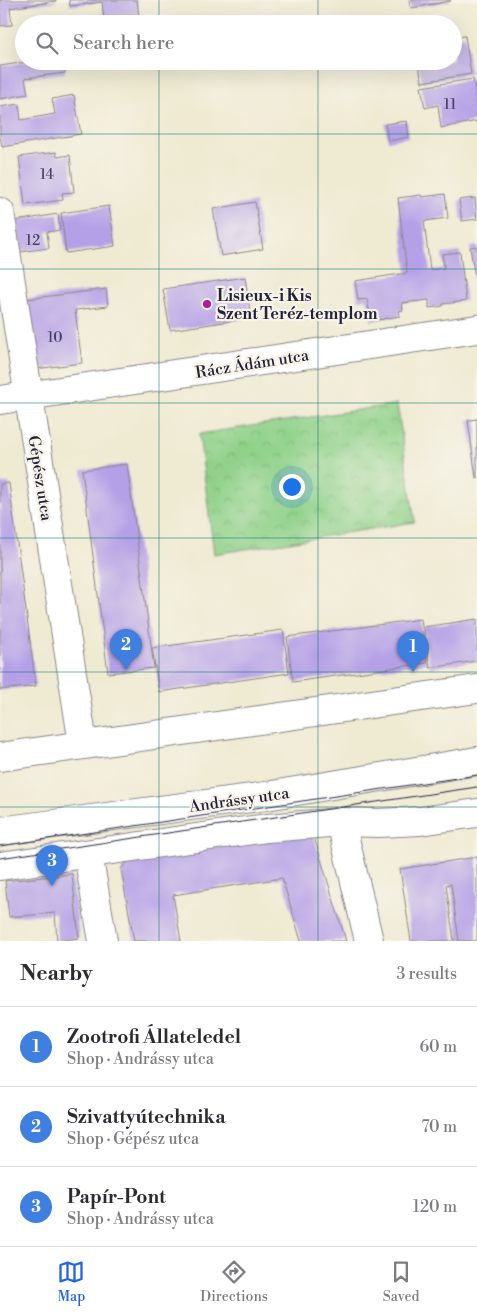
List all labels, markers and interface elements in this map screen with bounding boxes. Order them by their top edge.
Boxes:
search box [15,15,462,70]
icon: search [33,29,61,57]
text: Search here [73,31,174,55]
house number: 11 [444,96,456,114]
house number: 14 [40,166,54,184]
house number: 12 [26,232,40,250]
place label: Lisieux-i Kis Szent Teréz-templom [217,286,378,324]
marker: Lisieux-i Kis Szent Teréz-templom [201,298,213,310]
house number: 10 [48,329,62,347]
street label: Rácz Ádám utca [194,343,311,383]
street label: Gépész utca [23,434,57,523]
your location [279,474,305,500]
pin: 2 [110,629,142,670]
pin: 1 [397,631,429,672]
street label: Andrássy utca [187,783,291,817]
pin: 3 [36,845,68,886]
text: Nearby [20,961,93,987]
text: 3 results [396,964,457,984]
text: Zootrofi Állateledel [67,1025,241,1049]
text: 1 [32,1037,40,1057]
text: 60 m [419,1037,457,1057]
text: Shop · Andrássy utca [67,1049,214,1069]
text: Szivattyútechnika [67,1105,226,1129]
text: 2 [31,1117,41,1137]
text: 70 m [421,1117,457,1137]
text: Shop · Gépész utca [67,1129,199,1149]
text: Papír-Pont [67,1185,166,1209]
text: 3 [31,1197,41,1217]
text: 120 m [413,1197,457,1217]
text: Shop · Andrássy utca [67,1209,214,1229]
tab: Map [57,1258,85,1306]
tab: Directions [200,1258,268,1306]
tab: Saved [383,1258,420,1306]

